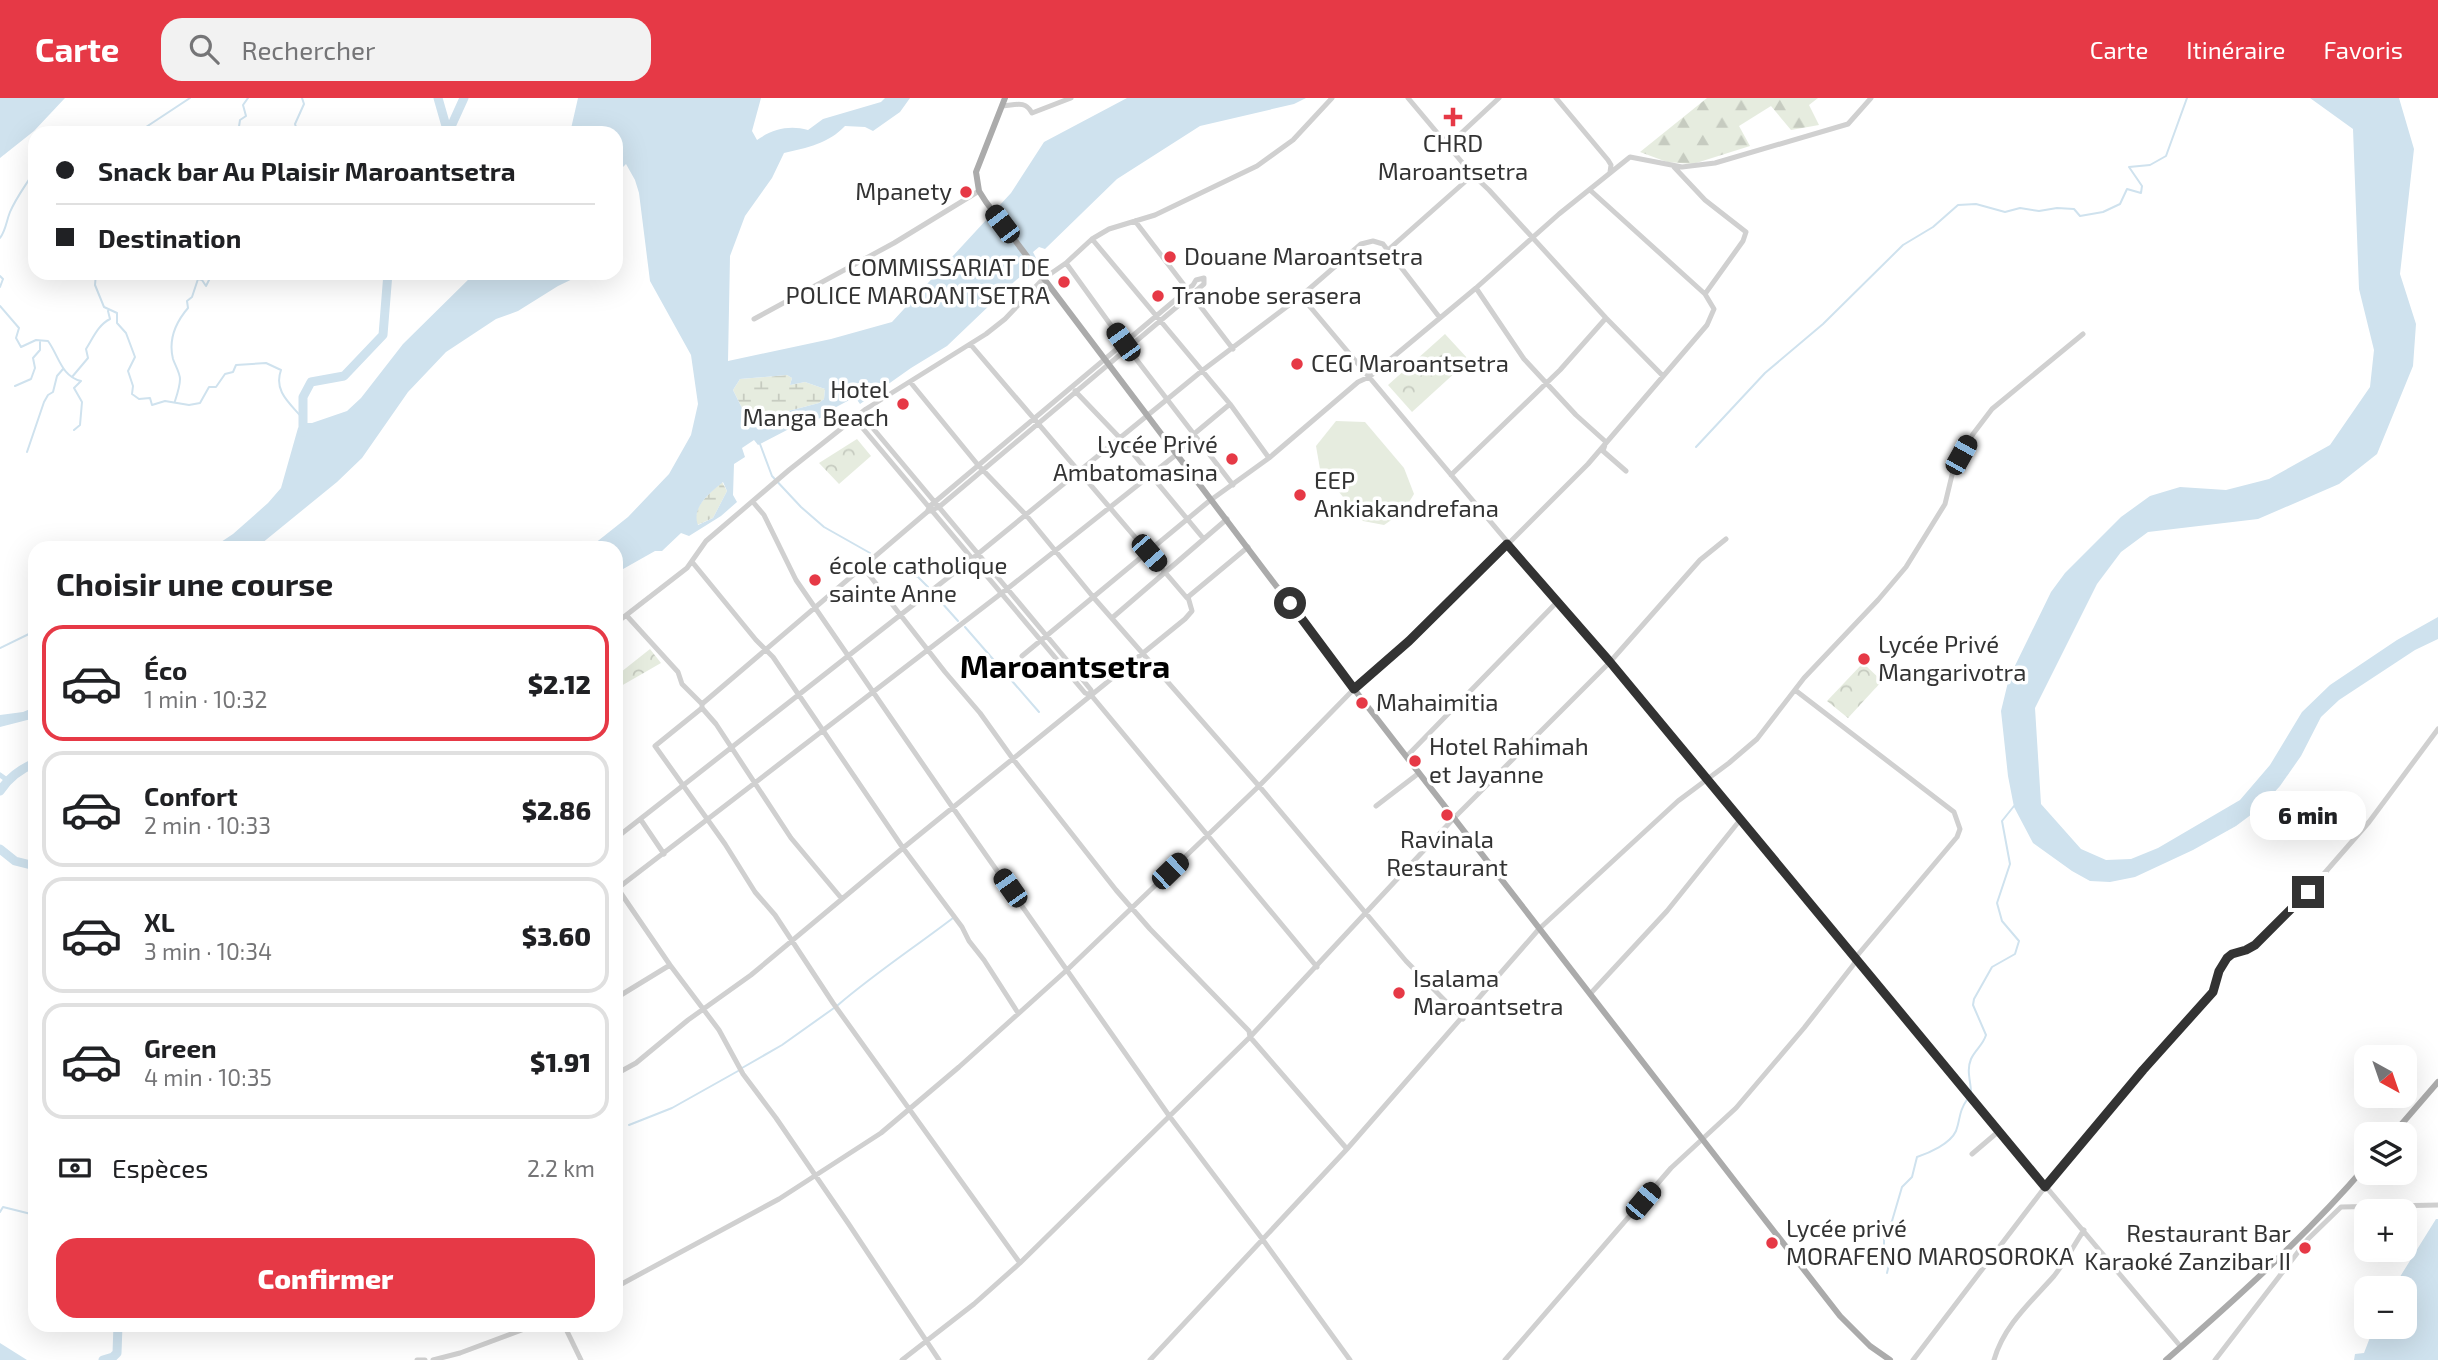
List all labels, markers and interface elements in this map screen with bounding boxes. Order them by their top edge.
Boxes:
search box [161,18,651,81]
text: Carte [35,29,119,69]
icon: search [185,30,223,68]
text: Rechercher [241,34,375,65]
text: Carte [2090,35,2148,64]
text: Itinéraire [2186,35,2285,64]
text: Favoris [2323,35,2403,64]
marker: CHRD Maroantsetra [1443,107,1463,127]
place label: CHRD Maroantsetra [1378,128,1528,185]
text: Snack bar Au Plaisir Maroantsetra [98,155,516,186]
place label: Mpanety [855,176,952,205]
marker: Mpanety [958,184,974,200]
car [981,201,1024,247]
text: Destination [98,222,241,253]
place label: Douane Maroantsetra [1184,241,1423,270]
marker: Douane Maroantsetra [1162,249,1178,265]
place label: COMMISSARIAT DE POLICE MAROANTSETRA [786,252,1050,309]
marker: COMMISSARIAT DE POLICE MAROANTSETRA [1056,274,1072,290]
place label: Tranobe serasera [1172,280,1362,309]
marker: Tranobe serasera [1150,288,1166,304]
car [1103,319,1144,365]
place label: CEG Maroantsetra [1311,348,1509,377]
marker: CEG Maroantsetra [1289,356,1305,372]
place label: Hotel Manga Beach [742,374,889,431]
marker: Hotel Manga Beach [895,396,911,412]
place label: Lycée Privé Ambatomasina [1053,429,1218,486]
car [1942,432,1981,478]
marker: Lycée Privé Ambatomasina [1224,451,1240,467]
place label: EEP Ankiakandrefana [1314,465,1499,522]
marker: EEP Ankiakandrefana [1292,487,1308,503]
car [1128,530,1171,576]
place label: école catholique sainte Anne [829,550,1007,607]
text: Choisir une course [56,564,333,602]
marker: école catholique sainte Anne [807,572,823,588]
route start [1274,587,1306,619]
place label: Lycée Privé Mangarivotra [1878,629,2026,686]
district label: Maroantsetra [960,646,1170,684]
marker: Lycée Privé Mangarivotra [1856,651,1872,667]
icon: car [60,652,123,715]
text: Éco [144,654,187,685]
text: $2.12 [528,668,591,699]
text: 1 min · 10:32 [144,685,267,713]
place label: Mahaimitia [1376,687,1499,716]
marker: Mahaimitia [1354,695,1370,711]
place label: Hotel Rahimah et Jayanne [1429,731,1589,788]
marker: Hotel Rahimah et Jayanne [1407,753,1423,769]
icon: car [60,778,123,841]
text: Confort [144,780,238,811]
callout: 6 min [2250,790,2366,840]
text: $2.86 [522,794,591,825]
text: 6 min [2278,801,2338,829]
marker: Ravinala Restaurant [1439,807,1455,823]
text: 2 min · 10:33 [144,811,271,839]
place label: Ravinala Restaurant [1386,824,1508,881]
car [1148,849,1193,893]
car [990,865,1031,911]
route end [2292,876,2324,908]
icon: car [60,904,123,967]
text: XL [144,906,175,937]
text: $3.60 [522,920,591,951]
text: 3 min · 10:34 [144,937,272,965]
place label: Isalama Maroantsetra [1413,963,1563,1020]
marker: Isalama Maroantsetra [1391,985,1407,1001]
icon: car [60,1030,123,1093]
text: Green [144,1032,217,1063]
north arrow [2354,1045,2417,1108]
map controls [2354,1045,2417,1339]
text: $1.91 [530,1046,591,1077]
text: 4 min · 10:35 [144,1063,272,1091]
button: layers [2354,1122,2417,1185]
icon: cash [56,1149,94,1187]
text: Espèces [112,1152,209,1183]
text: 2.2 km [527,1154,595,1182]
car [1622,1178,1665,1224]
button: + [2354,1199,2417,1262]
place label: Lycée privé MORAFENO MAROSOROKA [1786,1213,2074,1270]
place label: Restaurant Bar Karaoké Zanzibar II [2084,1218,2291,1275]
marker: Lycée privé MORAFENO MAROSOROKA [1764,1235,1780,1251]
button: Confirmer [56,1238,595,1318]
marker: Restaurant Bar Karaoké Zanzibar II [2297,1240,2313,1256]
button: − [2354,1276,2417,1339]

